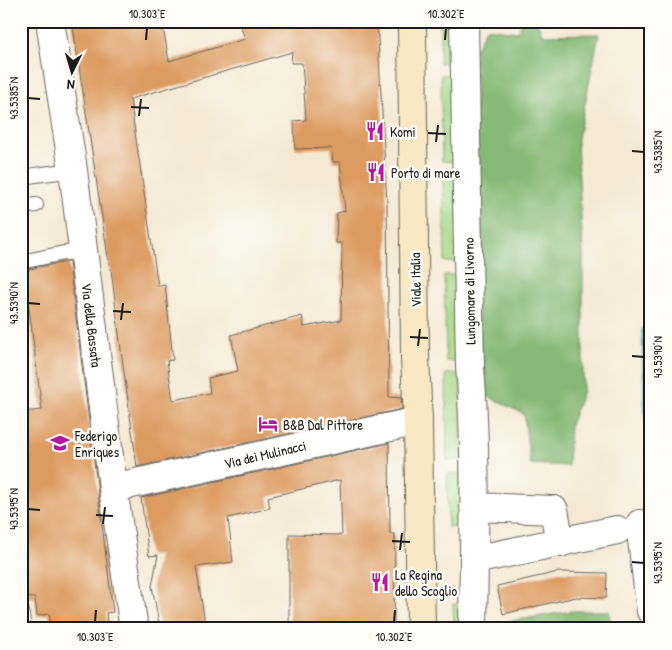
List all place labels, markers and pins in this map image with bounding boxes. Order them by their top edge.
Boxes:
restaurant icon: Komi [364,120,386,142]
place label: Komi [390,122,416,141]
restaurant icon: Porto di mare [365,161,387,183]
place label: Porto di mare [391,163,461,182]
hotel icon: B&B Dal Pittore [257,413,279,435]
place label: B&B Dal Pittore [283,415,363,434]
place label: Federigo Enriques [74,426,119,462]
school or university icon: Federigo Enriques [49,432,71,454]
place label: La Regina dello Scoglio [395,565,458,601]
restaurant icon: La Regina dello Scoglio [369,571,391,593]

